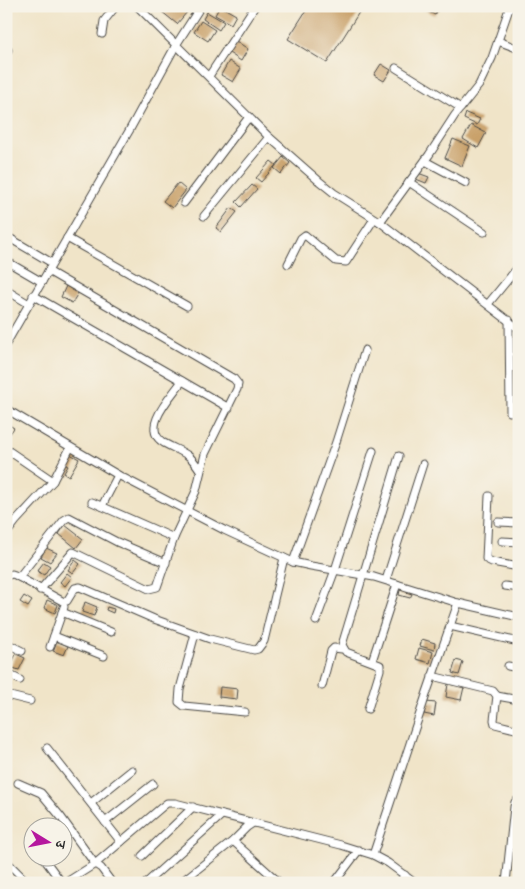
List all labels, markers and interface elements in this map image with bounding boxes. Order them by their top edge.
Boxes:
north arrow [22,816,72,866]
text: उ [50,838,71,850]

